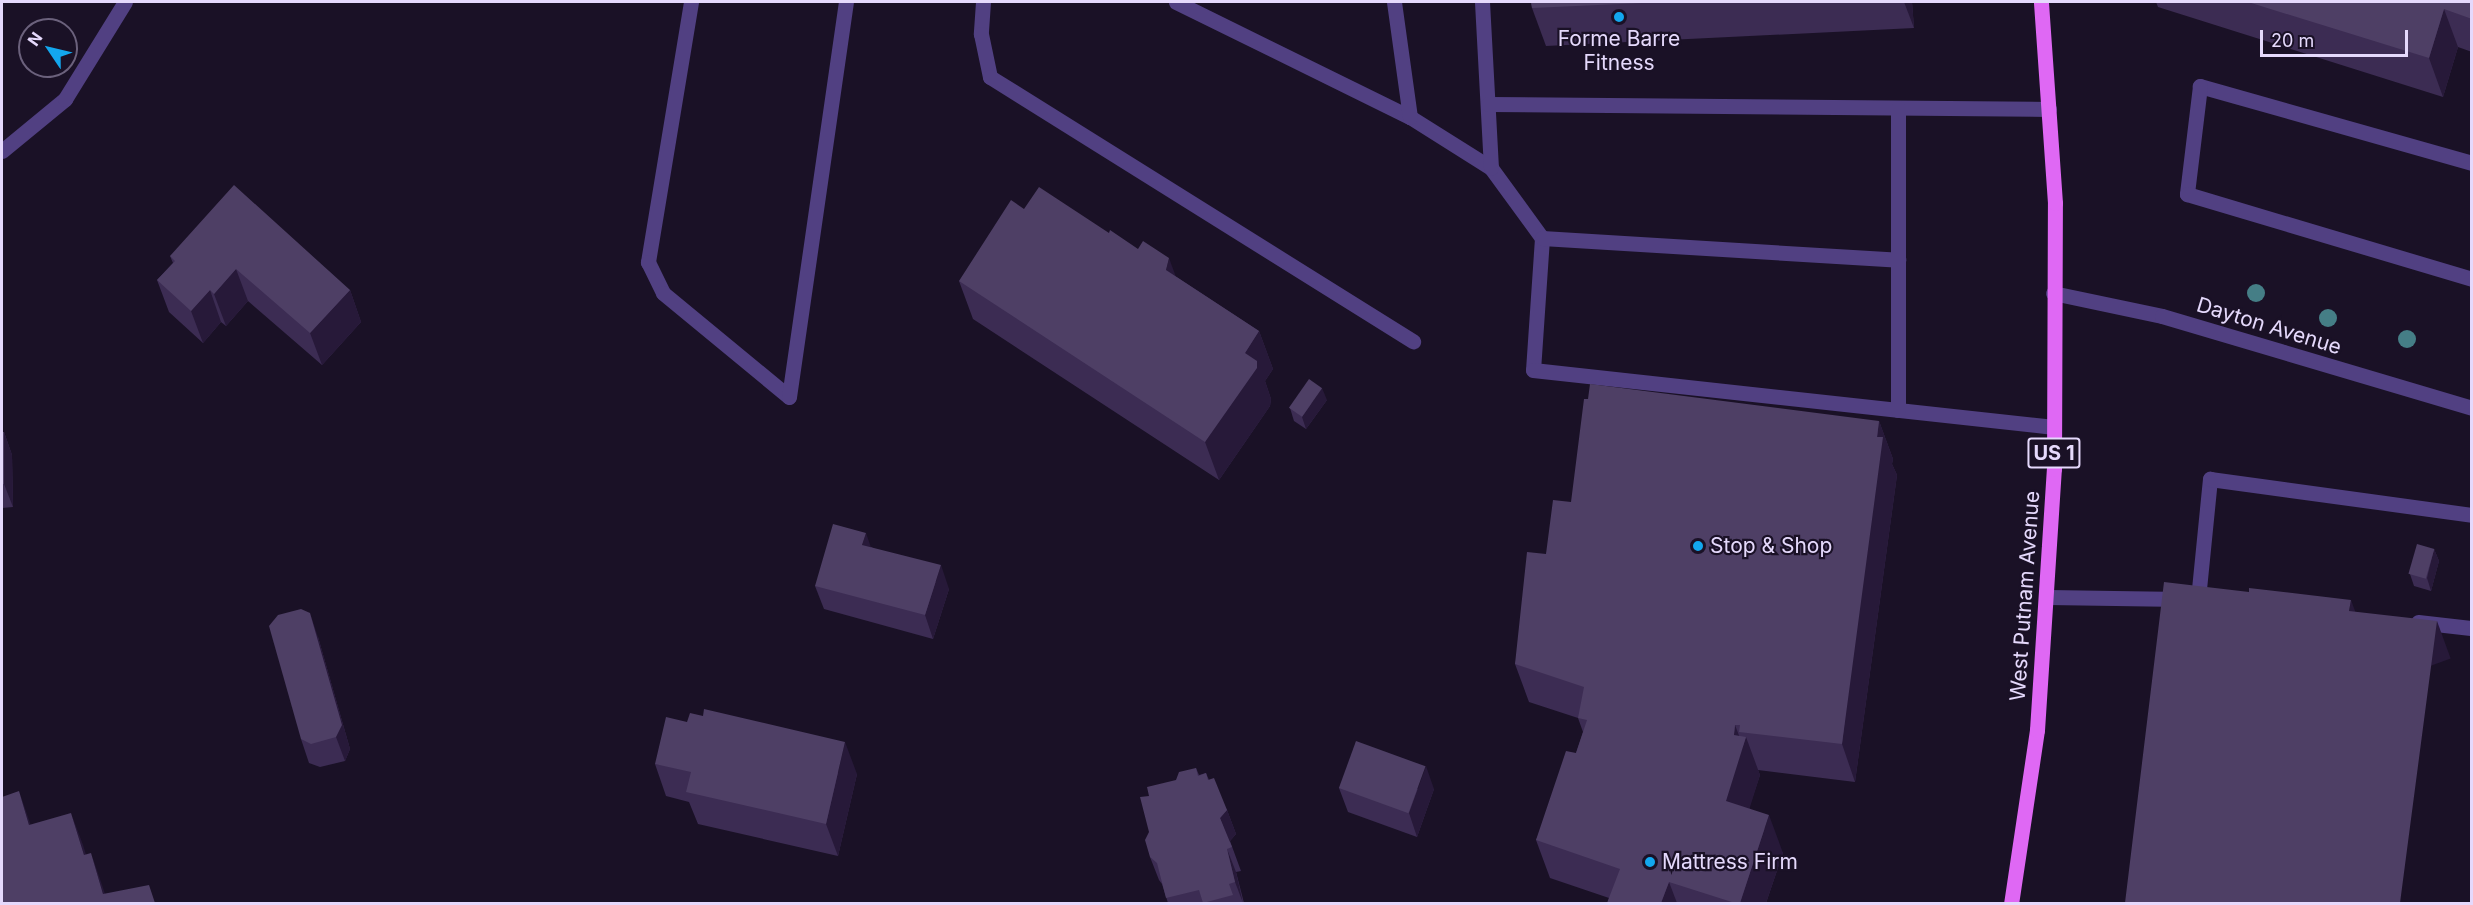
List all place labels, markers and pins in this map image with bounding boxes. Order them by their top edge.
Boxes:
marker: Forme Barre Fitness [1612,10,1626,24]
place label: Forme Barre Fitness [1558,26,1680,76]
place label: Stop & Shop [1710,533,1832,559]
marker: Stop & Shop [1691,539,1705,553]
place label: Mattress Firm [1662,849,1798,875]
marker: Mattress Firm [1643,855,1657,869]

